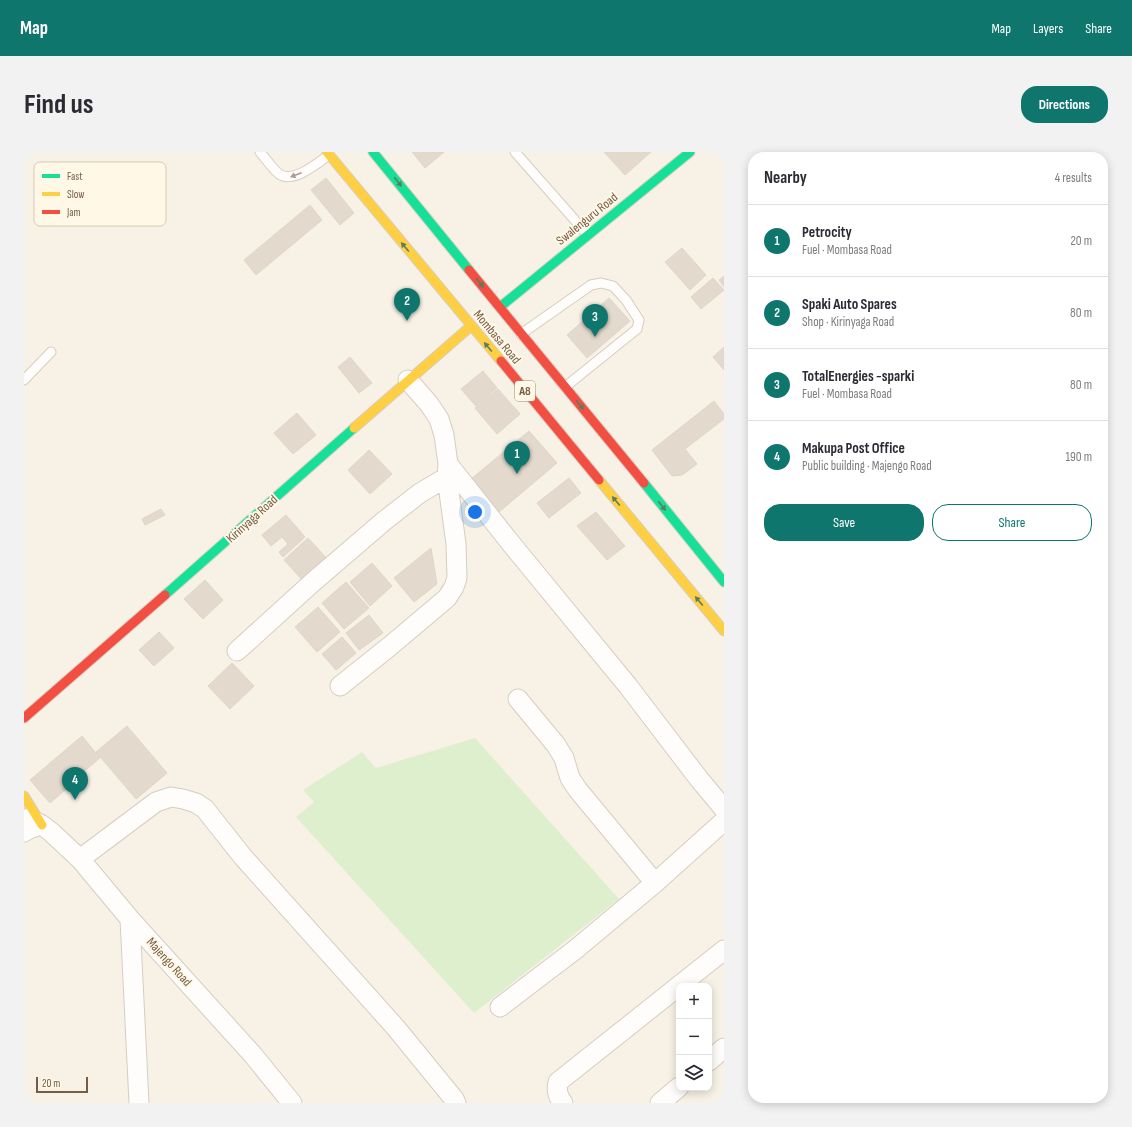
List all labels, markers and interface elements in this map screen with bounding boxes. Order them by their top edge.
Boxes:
text: Map [20,17,48,40]
text: Map [991,20,1011,37]
text: Layers [1033,20,1063,37]
text: Share [1085,20,1112,37]
button: Directions [1021,86,1108,123]
text: Find us [24,88,93,121]
legend [34,162,166,226]
text: Nearby [764,168,807,188]
text: Fast [67,170,83,183]
text: 4 results [1055,170,1092,186]
one-way arrow [289,172,301,178]
one-way arrow [393,177,402,188]
text: Slow [67,188,84,201]
street label: Swalenguru Road [553,189,621,249]
text: Jam [66,206,81,219]
text: Petrocity [802,223,852,242]
text: 1 [774,233,780,249]
text: 20 m [1070,233,1092,249]
one-way arrow [401,241,410,252]
text: Fuel · Mombasa Road [802,242,892,258]
one-way arrow [476,277,485,288]
pin: 2 [394,288,420,321]
text: Spaki Auto Spares [802,295,897,314]
pin: 3 [582,304,608,337]
text: 2 [774,305,780,321]
text: 80 m [1070,305,1092,321]
street label: Mombasa Road [470,307,524,367]
text: Shop · Kirinyaga Road [802,314,894,330]
one-way arrow [484,341,493,352]
text: TotalEnergies -sparki [802,367,914,386]
text: 3 [774,377,780,393]
text: 80 m [1070,377,1092,393]
road number: A8 [515,381,535,401]
text: Fuel · Mombasa Road [802,386,892,402]
one-way arrow [576,400,584,411]
text: Makupa Post Office [802,439,905,458]
pin: 1 [504,441,530,474]
text: 4 [774,449,780,465]
text: 190 m [1065,449,1092,465]
text: Public building · Majengo Road [802,458,932,474]
street label: Kirinyaga Road [223,492,281,546]
one-way arrow [612,495,621,506]
one-way arrow [658,501,667,511]
your location [465,502,485,522]
button: Save [764,504,924,541]
button: Share [932,504,1092,541]
one-way arrow [695,595,704,606]
pin: 4 [62,767,88,800]
street label: Majengo Road [143,934,195,990]
map controls [676,983,712,1091]
button: + [676,983,712,1019]
button: − [676,1019,712,1055]
button: layers [676,1055,712,1091]
scale bar [36,1075,88,1094]
text: 20 m [42,1077,60,1090]

